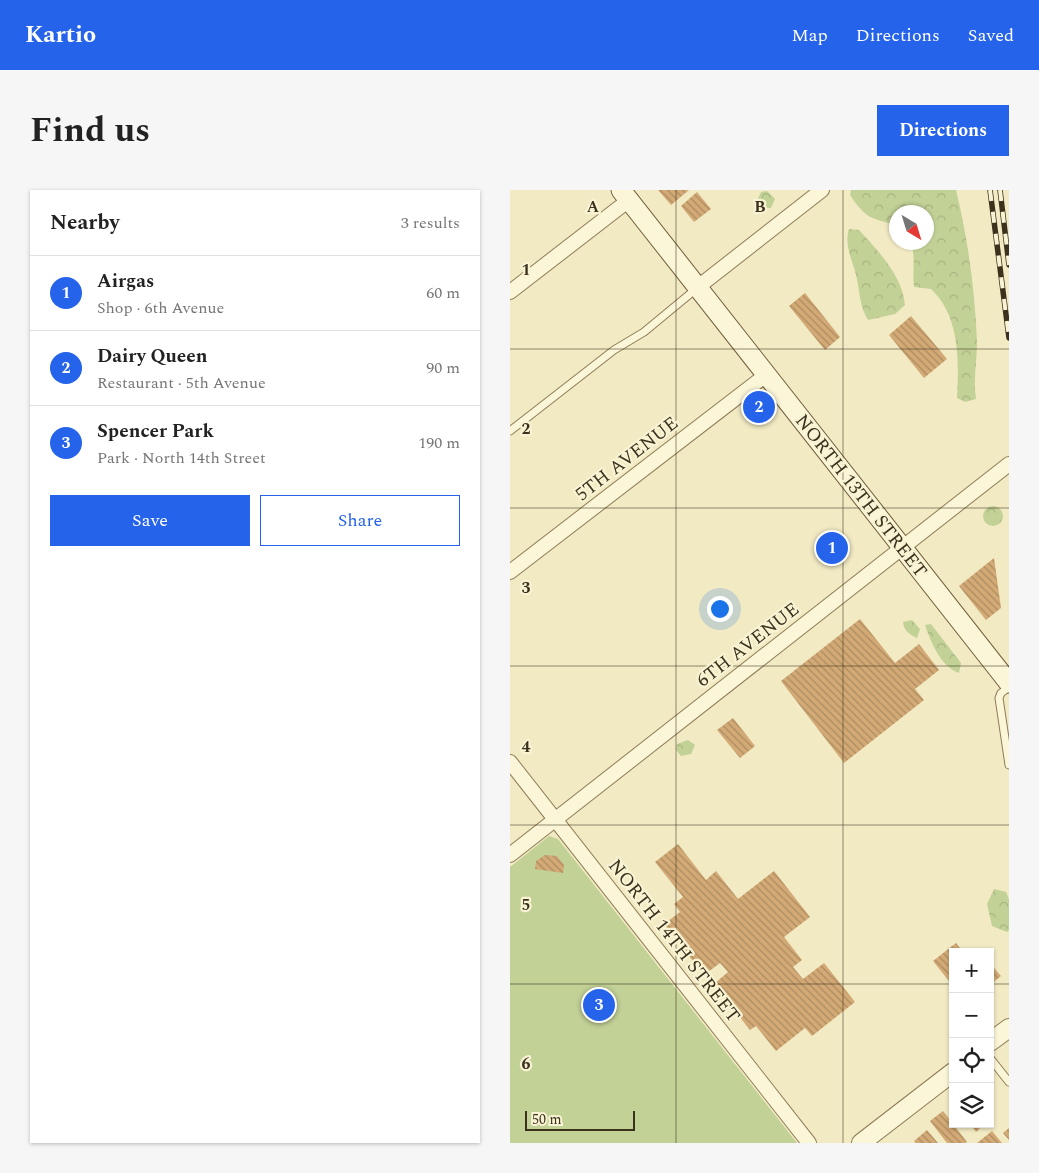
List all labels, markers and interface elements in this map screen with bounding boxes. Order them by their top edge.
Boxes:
text: Kartio [25,17,96,53]
text: Map [792,22,828,49]
text: Directions [856,22,940,49]
text: Saved [968,22,1014,49]
text: Find us [30,104,150,157]
button: Directions [877,105,1009,156]
text: A [587,195,600,219]
text: B [754,195,766,219]
north arrow [889,205,934,250]
text: Nearby [50,207,120,239]
text: 3 results [401,211,460,235]
text: 1 [522,258,530,282]
text: Airgas [97,267,154,296]
text: 1 [62,281,70,305]
text: 60 m [426,281,460,305]
text: Shop · 6th Avenue [97,296,224,320]
text: Dairy Queen [97,342,207,371]
text: 2 [62,356,70,380]
text: 90 m [426,356,460,380]
text: Restaurant · 5th Avenue [97,371,266,395]
pin: 2 [743,388,775,426]
street label: 5TH AVENUE [569,409,685,509]
street label: NORTH 13TH STREET [790,410,932,582]
text: Spencer Park [97,417,214,446]
text: 2 [522,417,531,441]
text: 3 [62,431,70,455]
text: 190 m [418,431,460,455]
text: Park · North 14th Street [97,446,266,470]
button: Save [50,495,250,546]
button: Share [260,495,460,546]
pin: 1 [816,529,848,567]
text: 3 [522,576,531,600]
street label: 6TH AVENUE [690,595,806,695]
your location [707,596,733,622]
text: 4 [522,735,531,759]
street label: NORTH 14TH STREET [601,853,747,1029]
text: 5 [522,893,530,917]
map controls [949,948,994,1128]
button: + [949,948,994,993]
pin: 3 [583,986,615,1024]
button: − [949,993,994,1038]
button: locate [949,1038,994,1083]
text: 6 [522,1052,531,1076]
button: layers [949,1083,994,1128]
scale bar [525,1108,635,1131]
text: 50 m [532,1109,562,1130]

